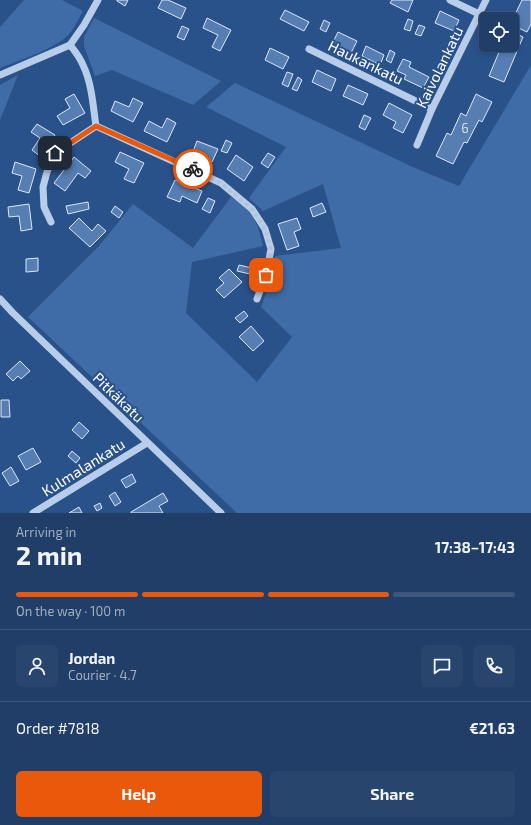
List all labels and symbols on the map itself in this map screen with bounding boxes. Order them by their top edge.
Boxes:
street label: Kaivolankatu [411,23,467,111]
street label: Haukankatu [325,36,407,88]
house number: 6 [461,120,469,136]
pin [38,136,72,170]
courier [173,149,213,189]
pin [249,258,283,292]
street label: Pitkäkatu [90,368,148,426]
street label: Kulmalankatu [38,434,128,500]

